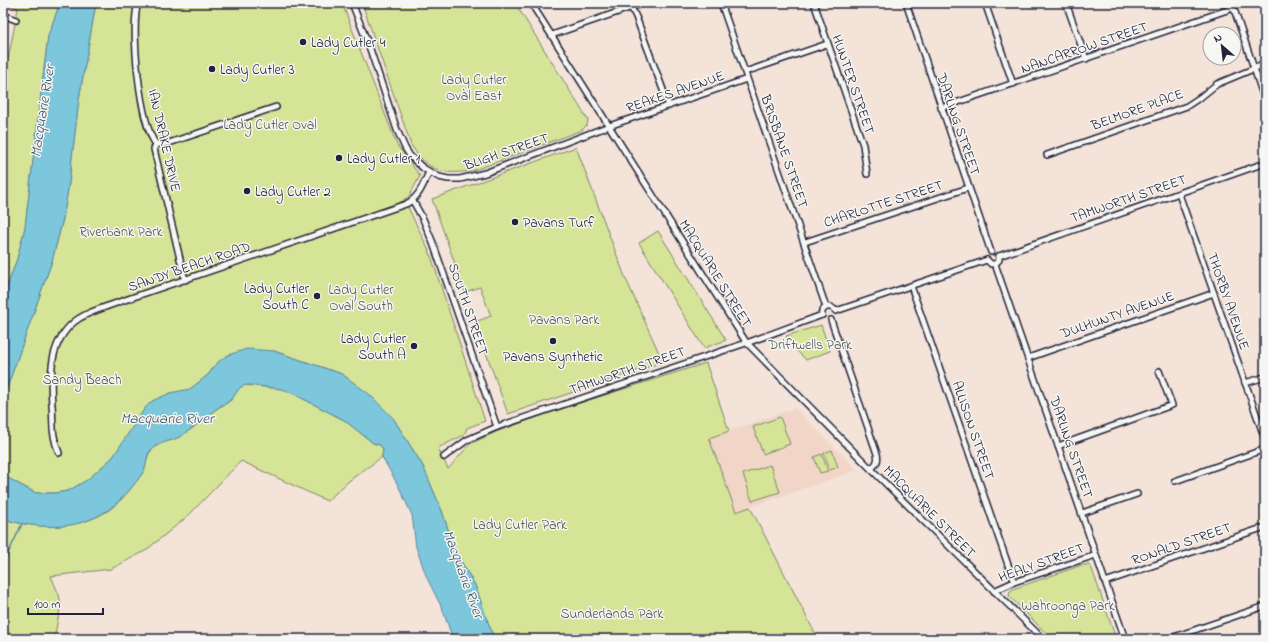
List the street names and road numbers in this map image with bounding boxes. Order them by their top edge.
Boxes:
street label: NANCARROW STREET [1018,17,1151,80]
street label: HUNTER STREET [826,32,879,137]
street label: REAKES AVENUE [623,66,728,119]
street label: DARLING STREET [930,70,985,178]
street label: BELMORE PLACE [1087,84,1187,137]
street label: IAN DRAKE DRIVE [141,87,186,194]
street label: BRISBANE STREET [754,91,813,211]
street label: BLIGH STREET [460,128,552,177]
street label: TAMWORTH STREET [1068,170,1189,229]
street label: CHARLOTTE STREET [821,175,946,234]
street label: MACQUARIE STREET [673,216,756,332]
street label: SANDY BEACH ROAD [125,237,253,298]
street label: THORBY AVENUE [1201,250,1254,353]
street label: SOUTH STREET [442,260,493,358]
street label: DULHUNTY AVENUE [1057,286,1177,345]
street label: TAMWORTH STREET [567,342,688,401]
street label: ALLISON STREET [946,378,999,483]
street label: DARLING STREET [1043,393,1098,501]
street label: MACQUARIE STREET [878,461,980,563]
street label: RONALD STREET [1129,518,1234,571]
street label: HEALY STREET [996,538,1087,589]

